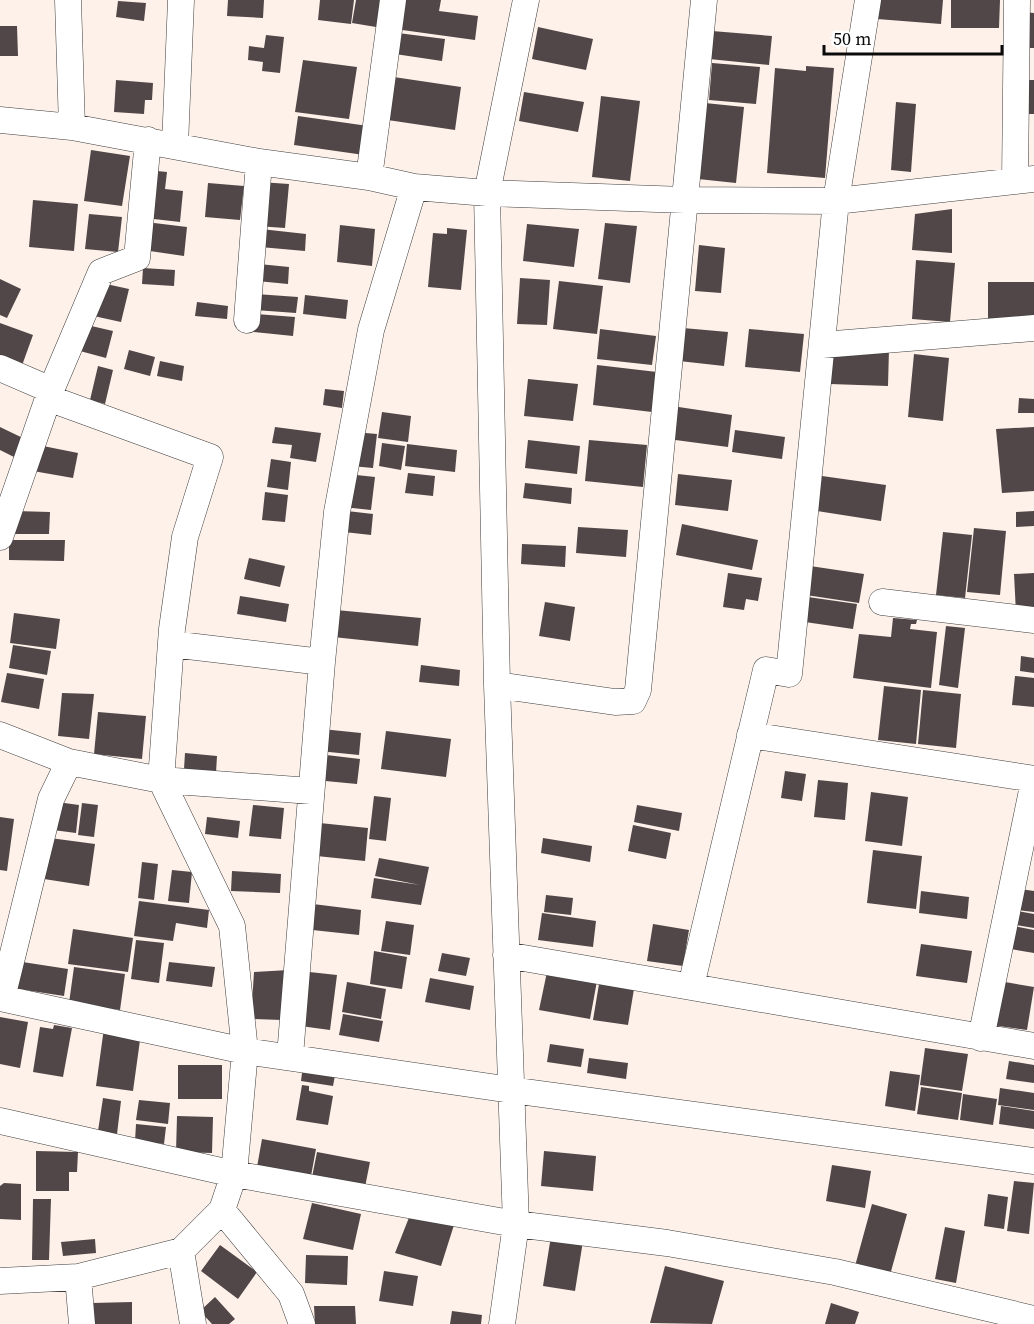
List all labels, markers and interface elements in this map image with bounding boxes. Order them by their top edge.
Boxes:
scale bar [824,18,1002,56]
text: 50 m [833,26,871,51]

